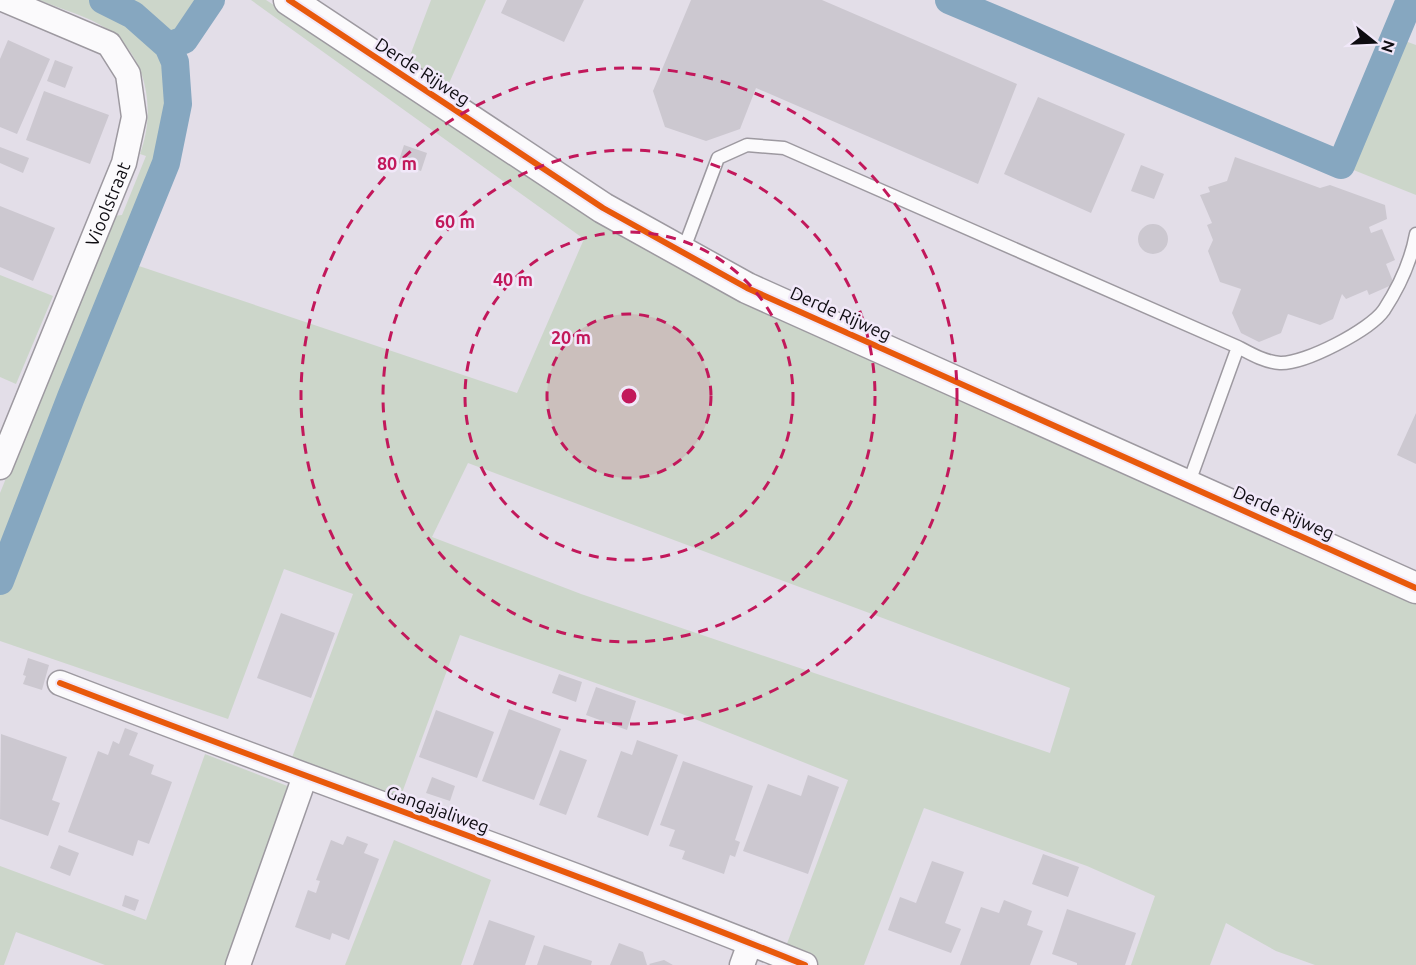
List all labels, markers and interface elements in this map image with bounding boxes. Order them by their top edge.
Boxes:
north arrow [1344,12,1404,72]
street label: Derde Rijweg [372,33,474,109]
text: N [1378,38,1399,55]
text: 80 m [377,153,417,173]
street label: Vioolstraat [81,159,133,249]
text: 60 m [435,211,475,231]
text: 40 m [493,269,533,289]
street label: Derde Rijweg [787,282,895,344]
text: 20 m [551,327,591,347]
centre of rings [619,386,639,406]
street label: Derde Rijweg [1230,481,1338,543]
street label: Gangajaliweg [384,781,492,837]

